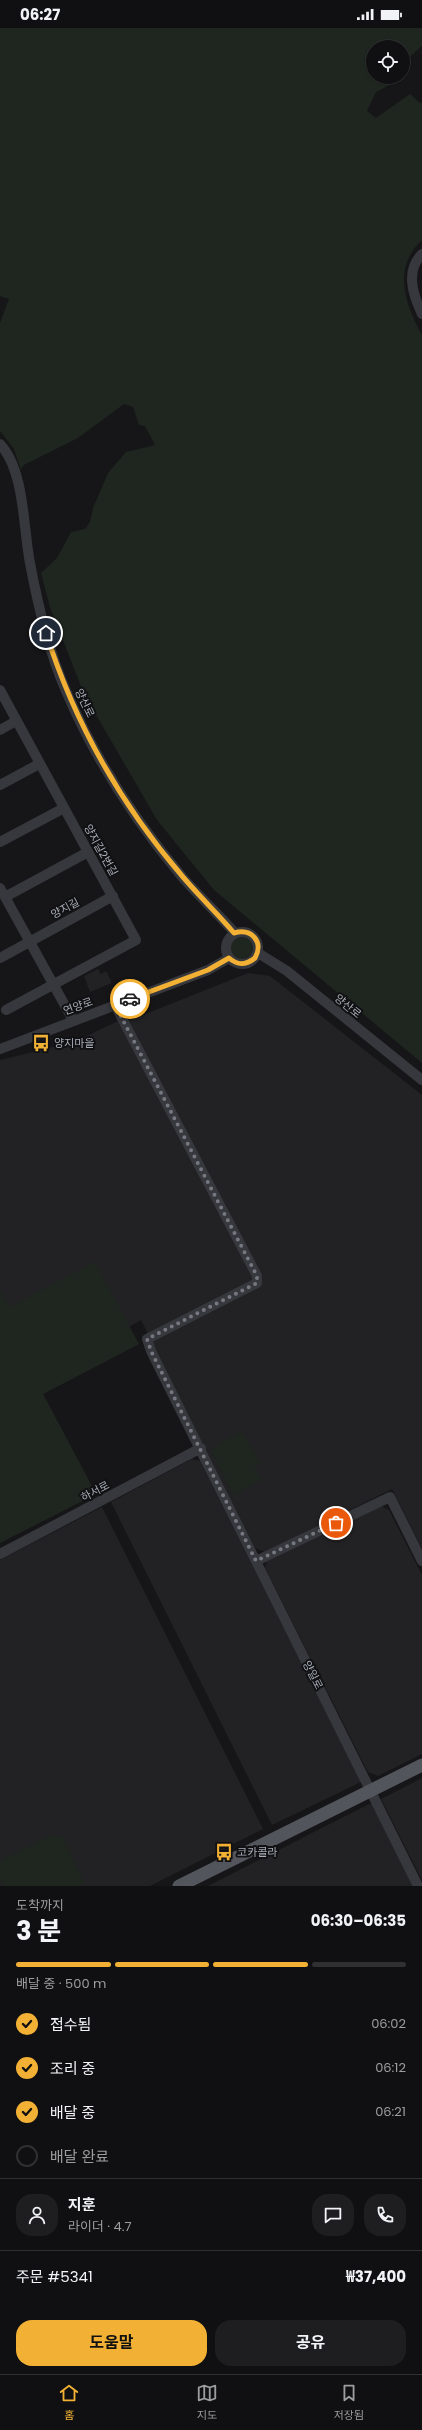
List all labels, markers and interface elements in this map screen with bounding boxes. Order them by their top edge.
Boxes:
text: 06:27 [20,4,60,25]
map controls [366,40,410,84]
button: locate [366,40,410,84]
pin [29,616,63,650]
icon: home [35,622,57,644]
street label: 양산로 [71,686,99,720]
street label: 양지길2번길 [80,821,122,879]
street label: 양지길 [48,894,82,922]
courier [110,979,150,1019]
icon: car [119,988,141,1010]
street label: 양산로 [331,990,365,1022]
street label: 연양로 [61,993,95,1019]
bus stop icon: 양지마을 [31,1033,51,1053]
place label: 양지마을 [54,1035,94,1051]
street label: 하서로 [78,1477,112,1505]
pin [319,1506,353,1540]
icon: bag [325,1512,347,1534]
street label: 양일로 [299,1658,327,1692]
bus stop icon: 코카콜라 [214,1842,234,1862]
place label: 코카콜라 [237,1844,277,1860]
text: 도착까지 [16,1896,64,1915]
text: 06:30–06:35 [311,1910,406,1931]
text: 3 분 [16,1913,61,1949]
text: 배달 중 · 500 m [16,1974,106,1993]
icon: check [16,2013,38,2035]
text: 접수됨 [50,2014,91,2035]
text: 06:02 [371,2014,406,2033]
icon: check [16,2057,38,2079]
text: 조리 중 [50,2058,95,2079]
text: 06:12 [375,2058,406,2077]
icon: check [16,2101,38,2123]
text: 배달 중 [50,2102,95,2123]
text: 06:21 [375,2102,406,2121]
text: 배달 완료 [50,2146,109,2167]
button: person [16,2194,58,2236]
text: 지훈 [68,2194,96,2215]
button: chat [312,2194,354,2236]
button: phone [364,2194,406,2236]
text: 라이더 · 4.7 [68,2217,132,2236]
text: 주문 #5341 [16,2266,93,2287]
text: ₩37,400 [346,2266,406,2287]
button: 도움말 [16,2320,207,2366]
button: 공유 [215,2320,406,2366]
tab: 홈 [58,2382,80,2424]
tab: 지도 [196,2382,218,2424]
tab: 저장됨 [334,2382,364,2424]

